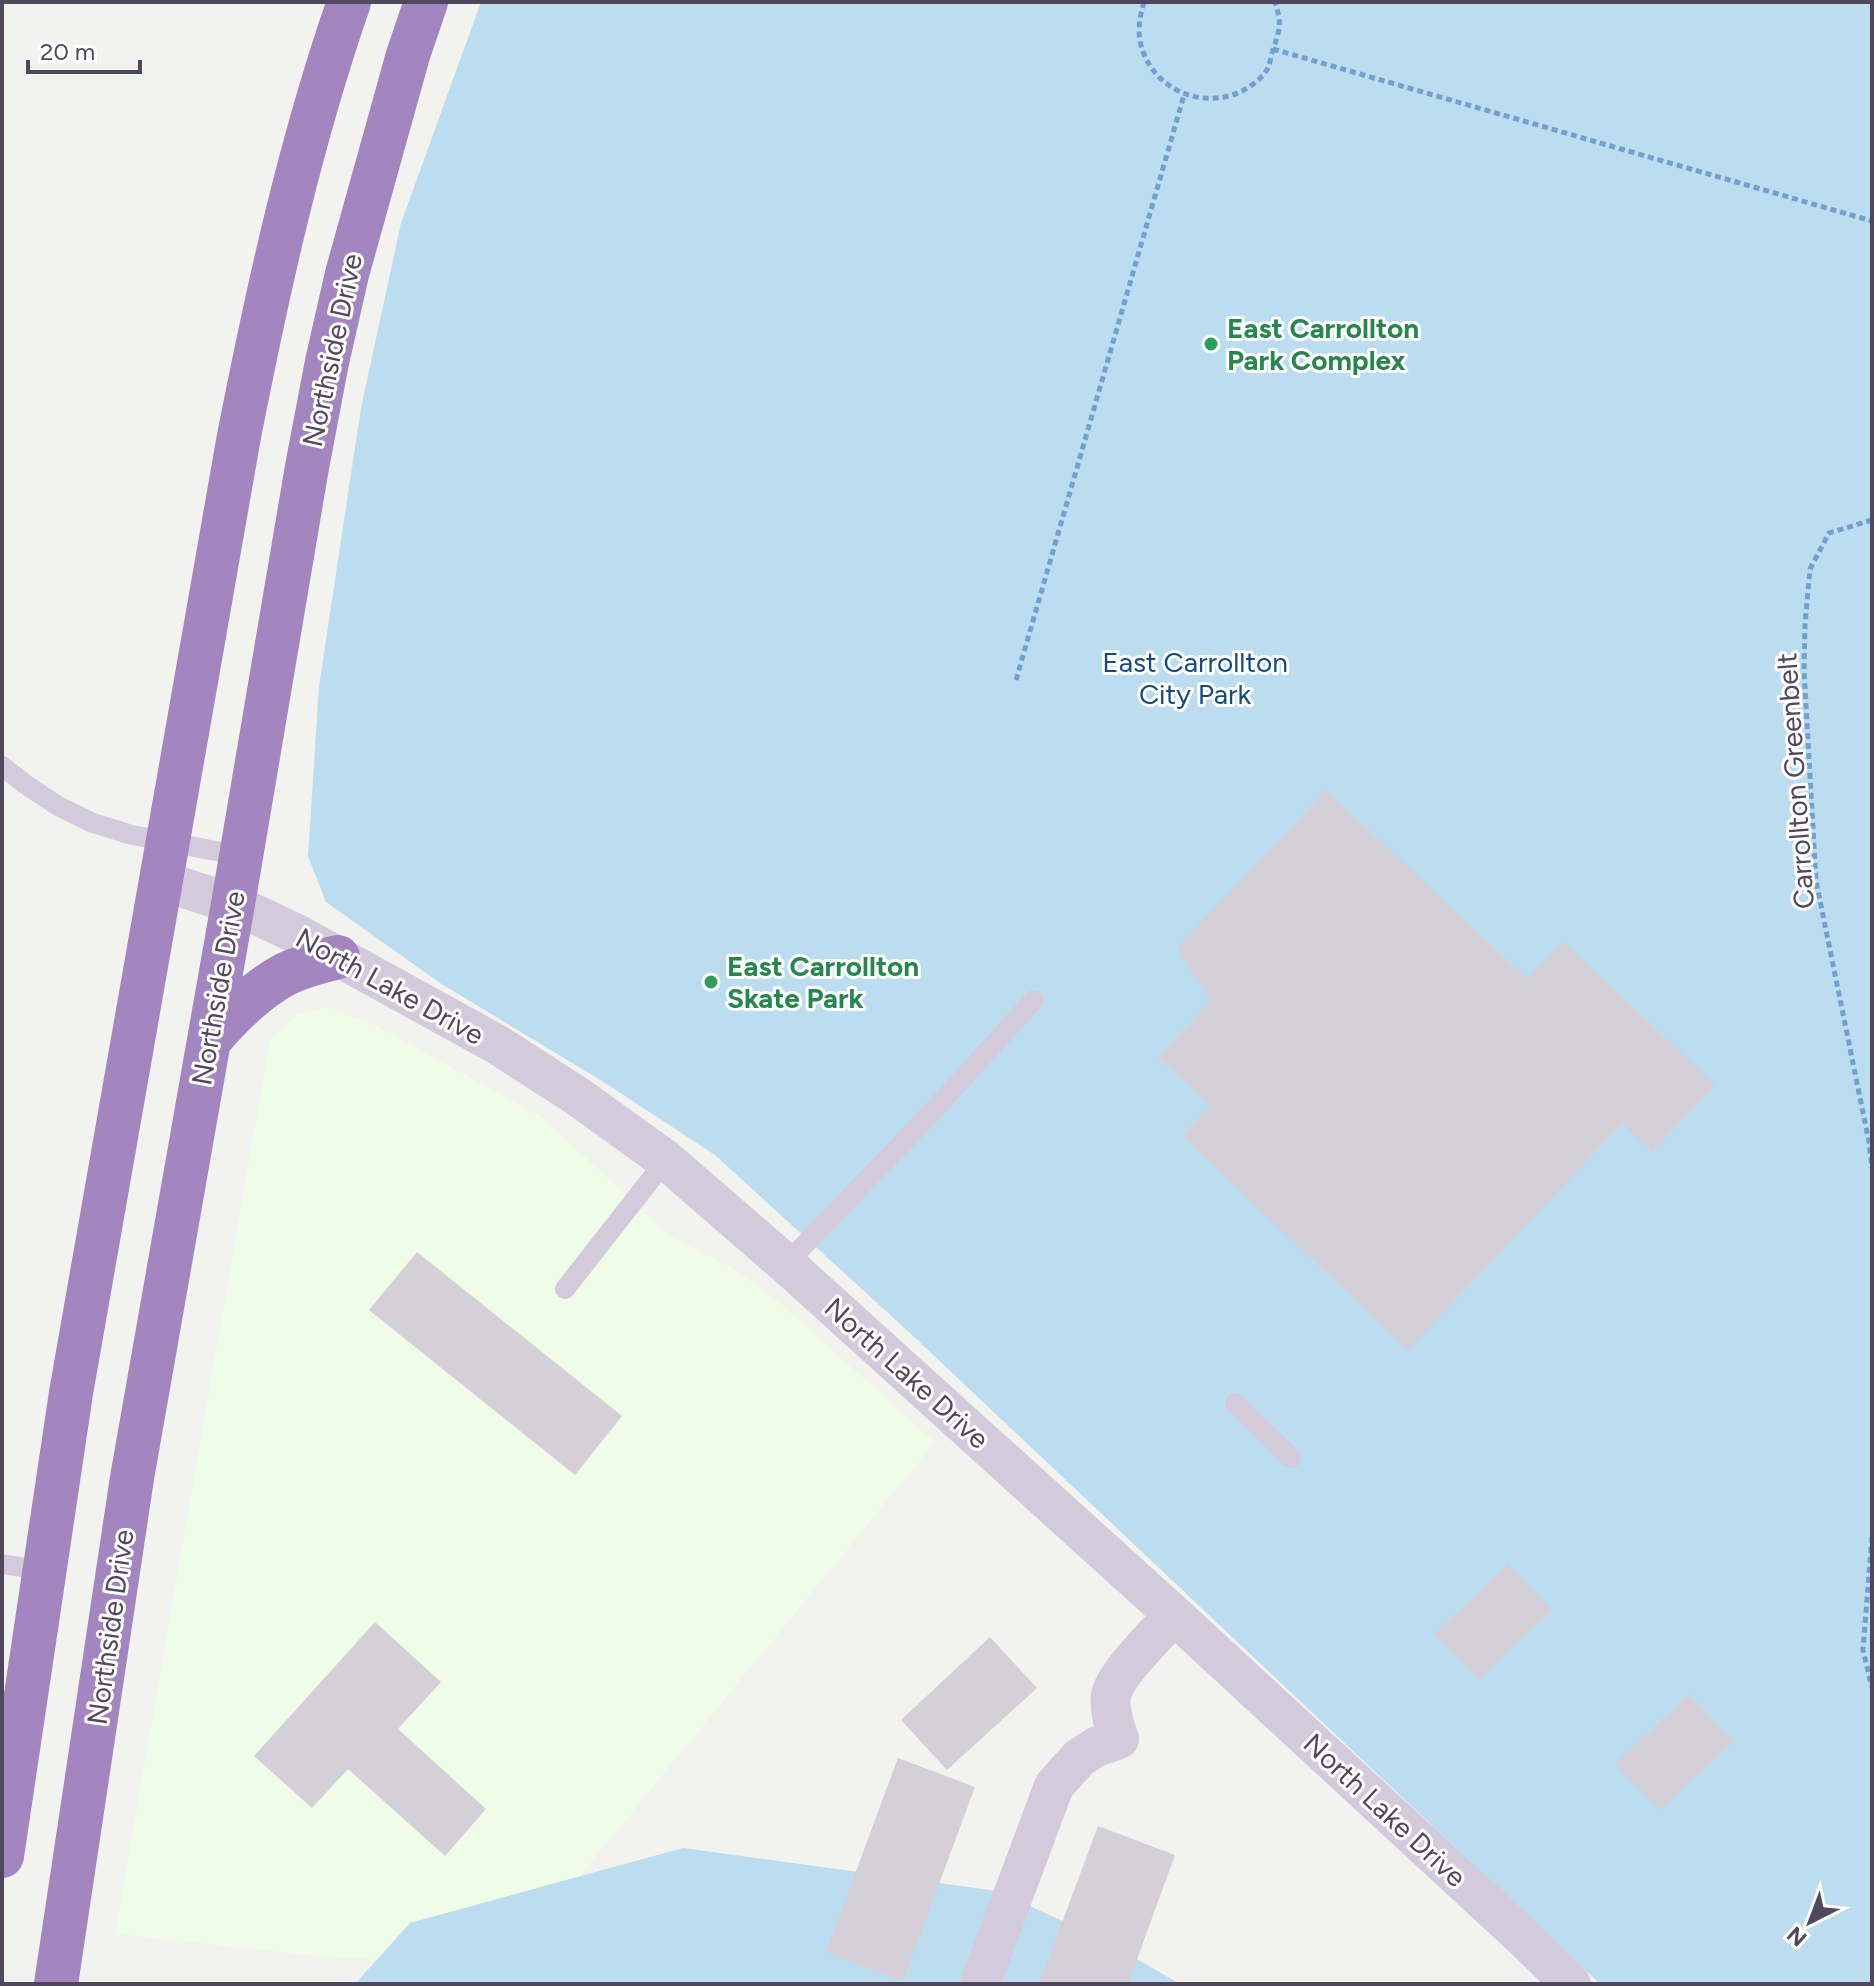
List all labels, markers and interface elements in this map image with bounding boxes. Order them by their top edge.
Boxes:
scale bar [28,24,140,74]
text: 20 m [40,37,95,66]
street label: Northside Drive [295,250,369,450]
place label: East Carrollton Park Complex [1227,311,1419,377]
marker: East Carrollton Park Complex [1202,335,1220,353]
park label: East Carrollton City Park [1102,645,1288,711]
street label: Carrollton Greenbelt [1769,652,1821,910]
street label: Northside Drive [184,888,252,1088]
street label: North Lake Drive [290,920,490,1052]
place label: East Carrollton Skate Park [727,949,919,1015]
marker: East Carrollton Skate Park [702,973,720,991]
street label: North Lake Drive [818,1290,996,1456]
street label: Northside Drive [79,1527,141,1727]
street label: North Lake Drive [1297,1726,1473,1894]
north arrow [1770,1882,1850,1962]
text: N [1782,1921,1812,1952]

